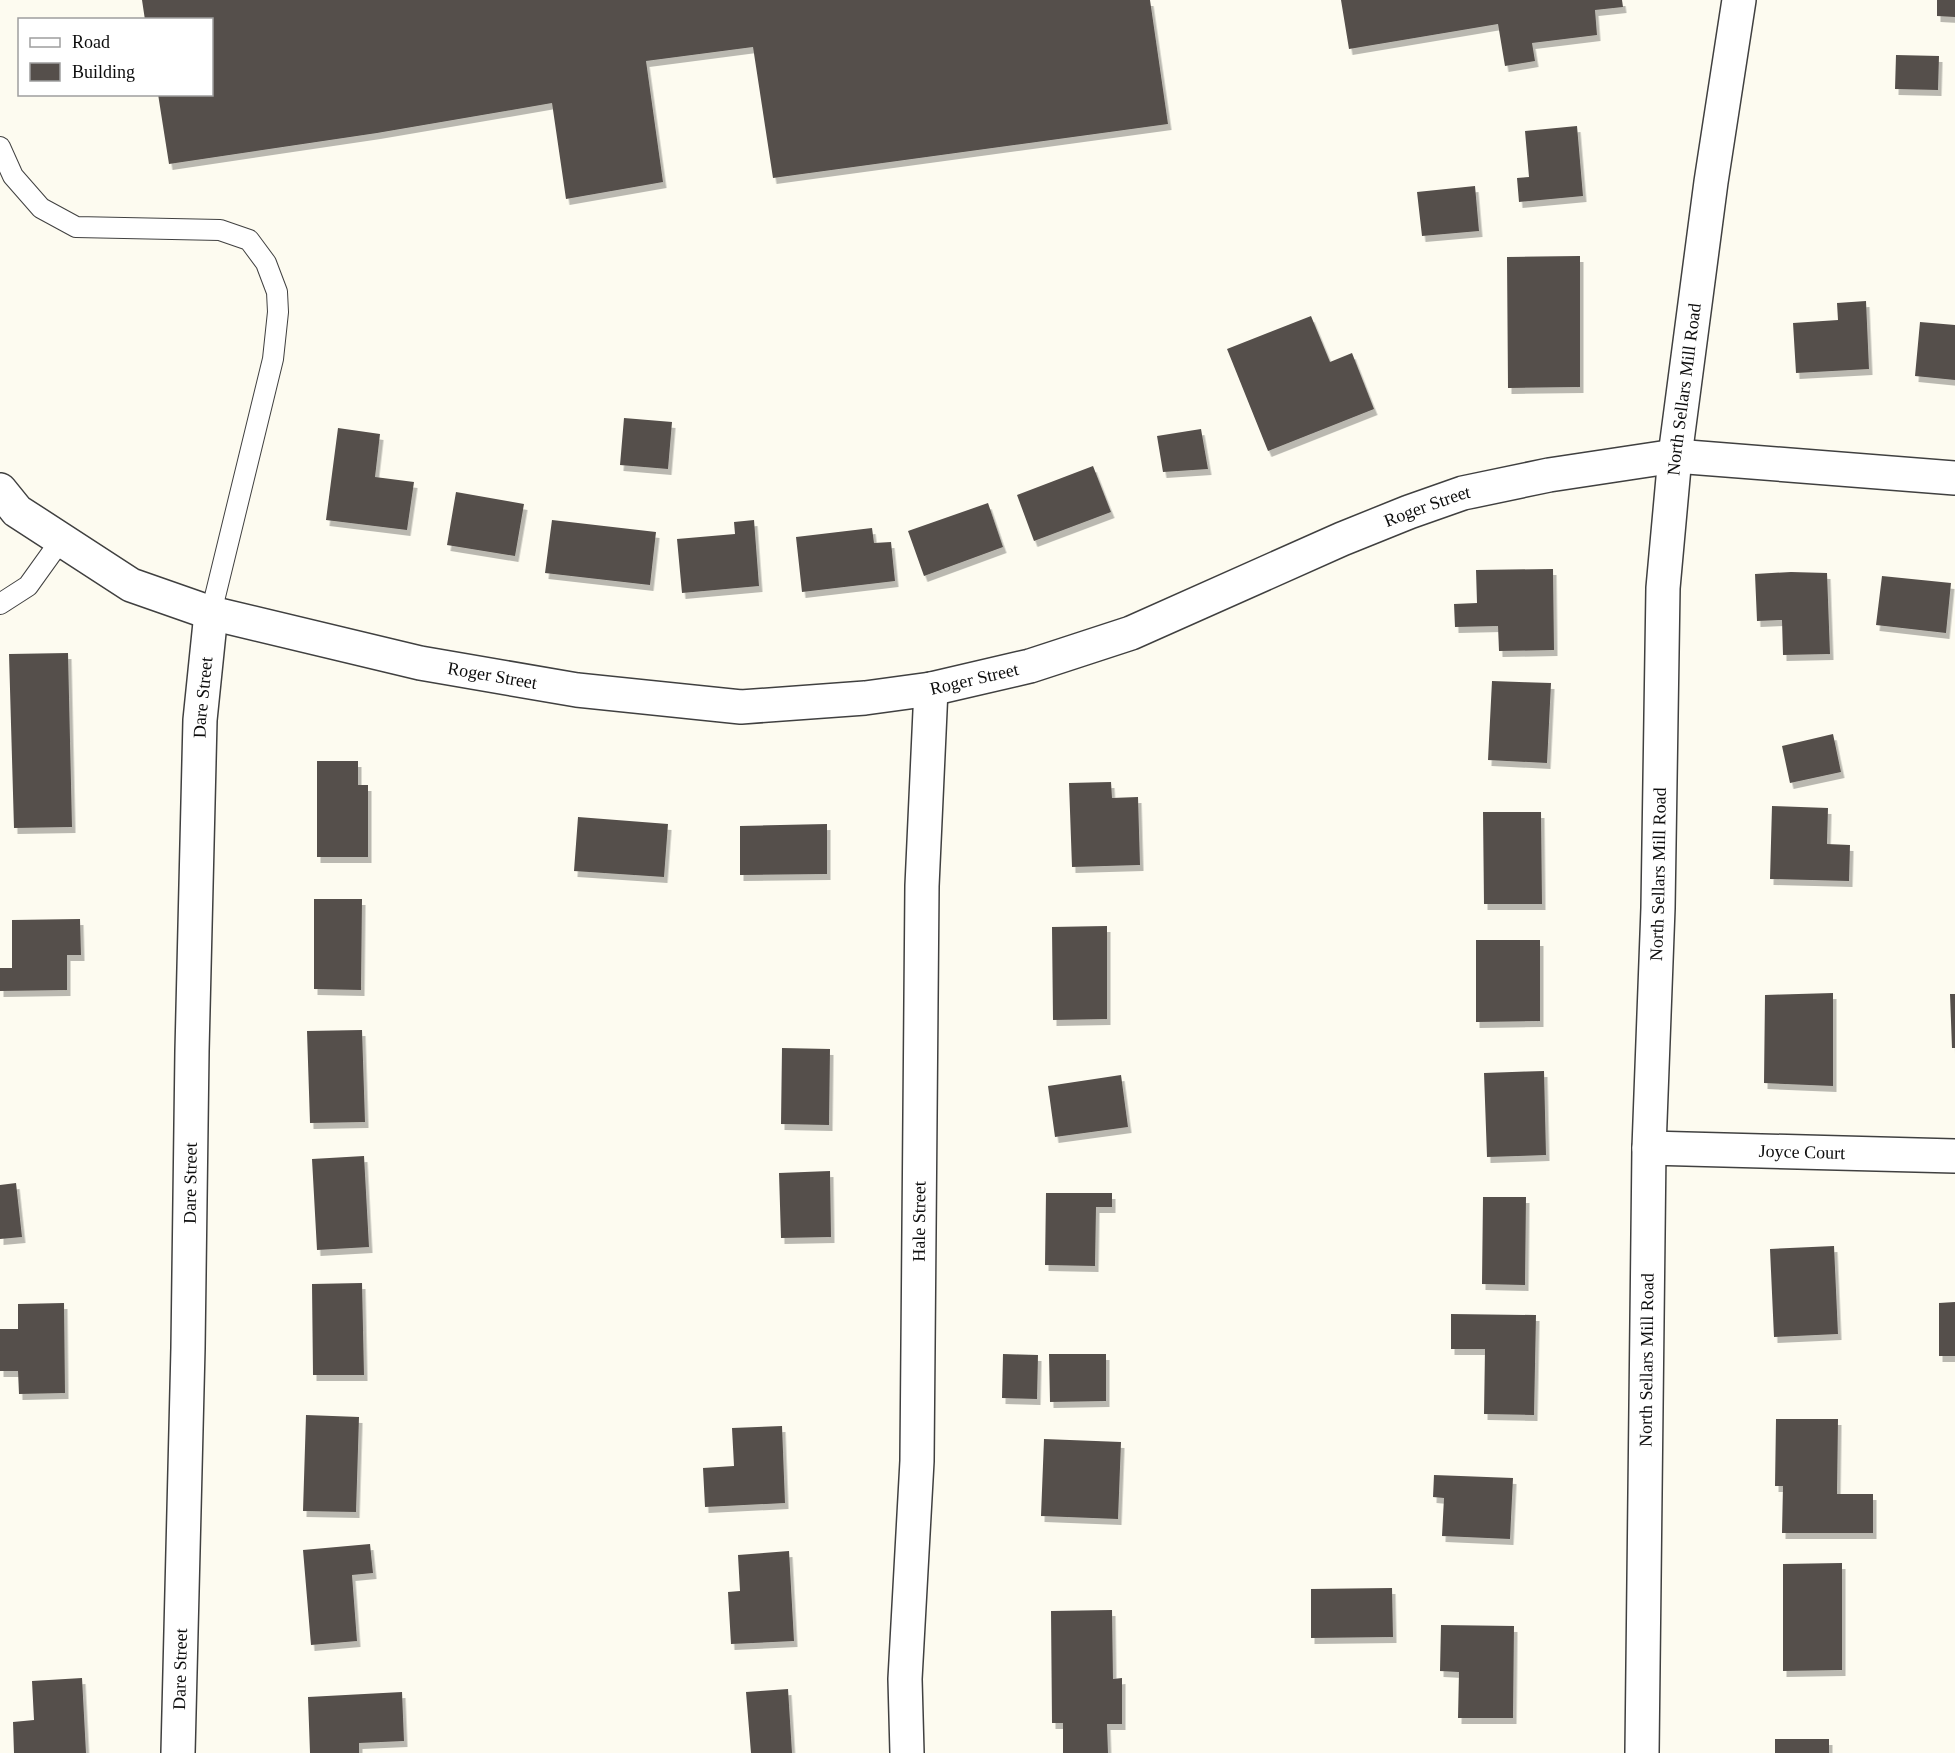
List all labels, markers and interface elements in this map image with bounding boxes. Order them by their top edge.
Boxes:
legend [18,18,213,96]
text: Road [72,32,110,52]
text: Building [72,62,135,82]
street label: North Sellars Mill Road [1663,302,1705,476]
street label: Roger Street [1381,482,1472,531]
street label: Dare Street [190,656,216,738]
street label: Roger Street [446,658,539,693]
street label: Roger Street [928,659,1021,699]
street label: North Sellars Mill Road [1646,787,1670,961]
street label: Joyce Court [1758,1141,1845,1163]
street label: Dare Street [180,1142,201,1224]
street label: Hale Street [909,1181,929,1262]
street label: North Sellars Mill Road [1636,1273,1658,1447]
street label: Dare Street [169,1628,191,1710]

